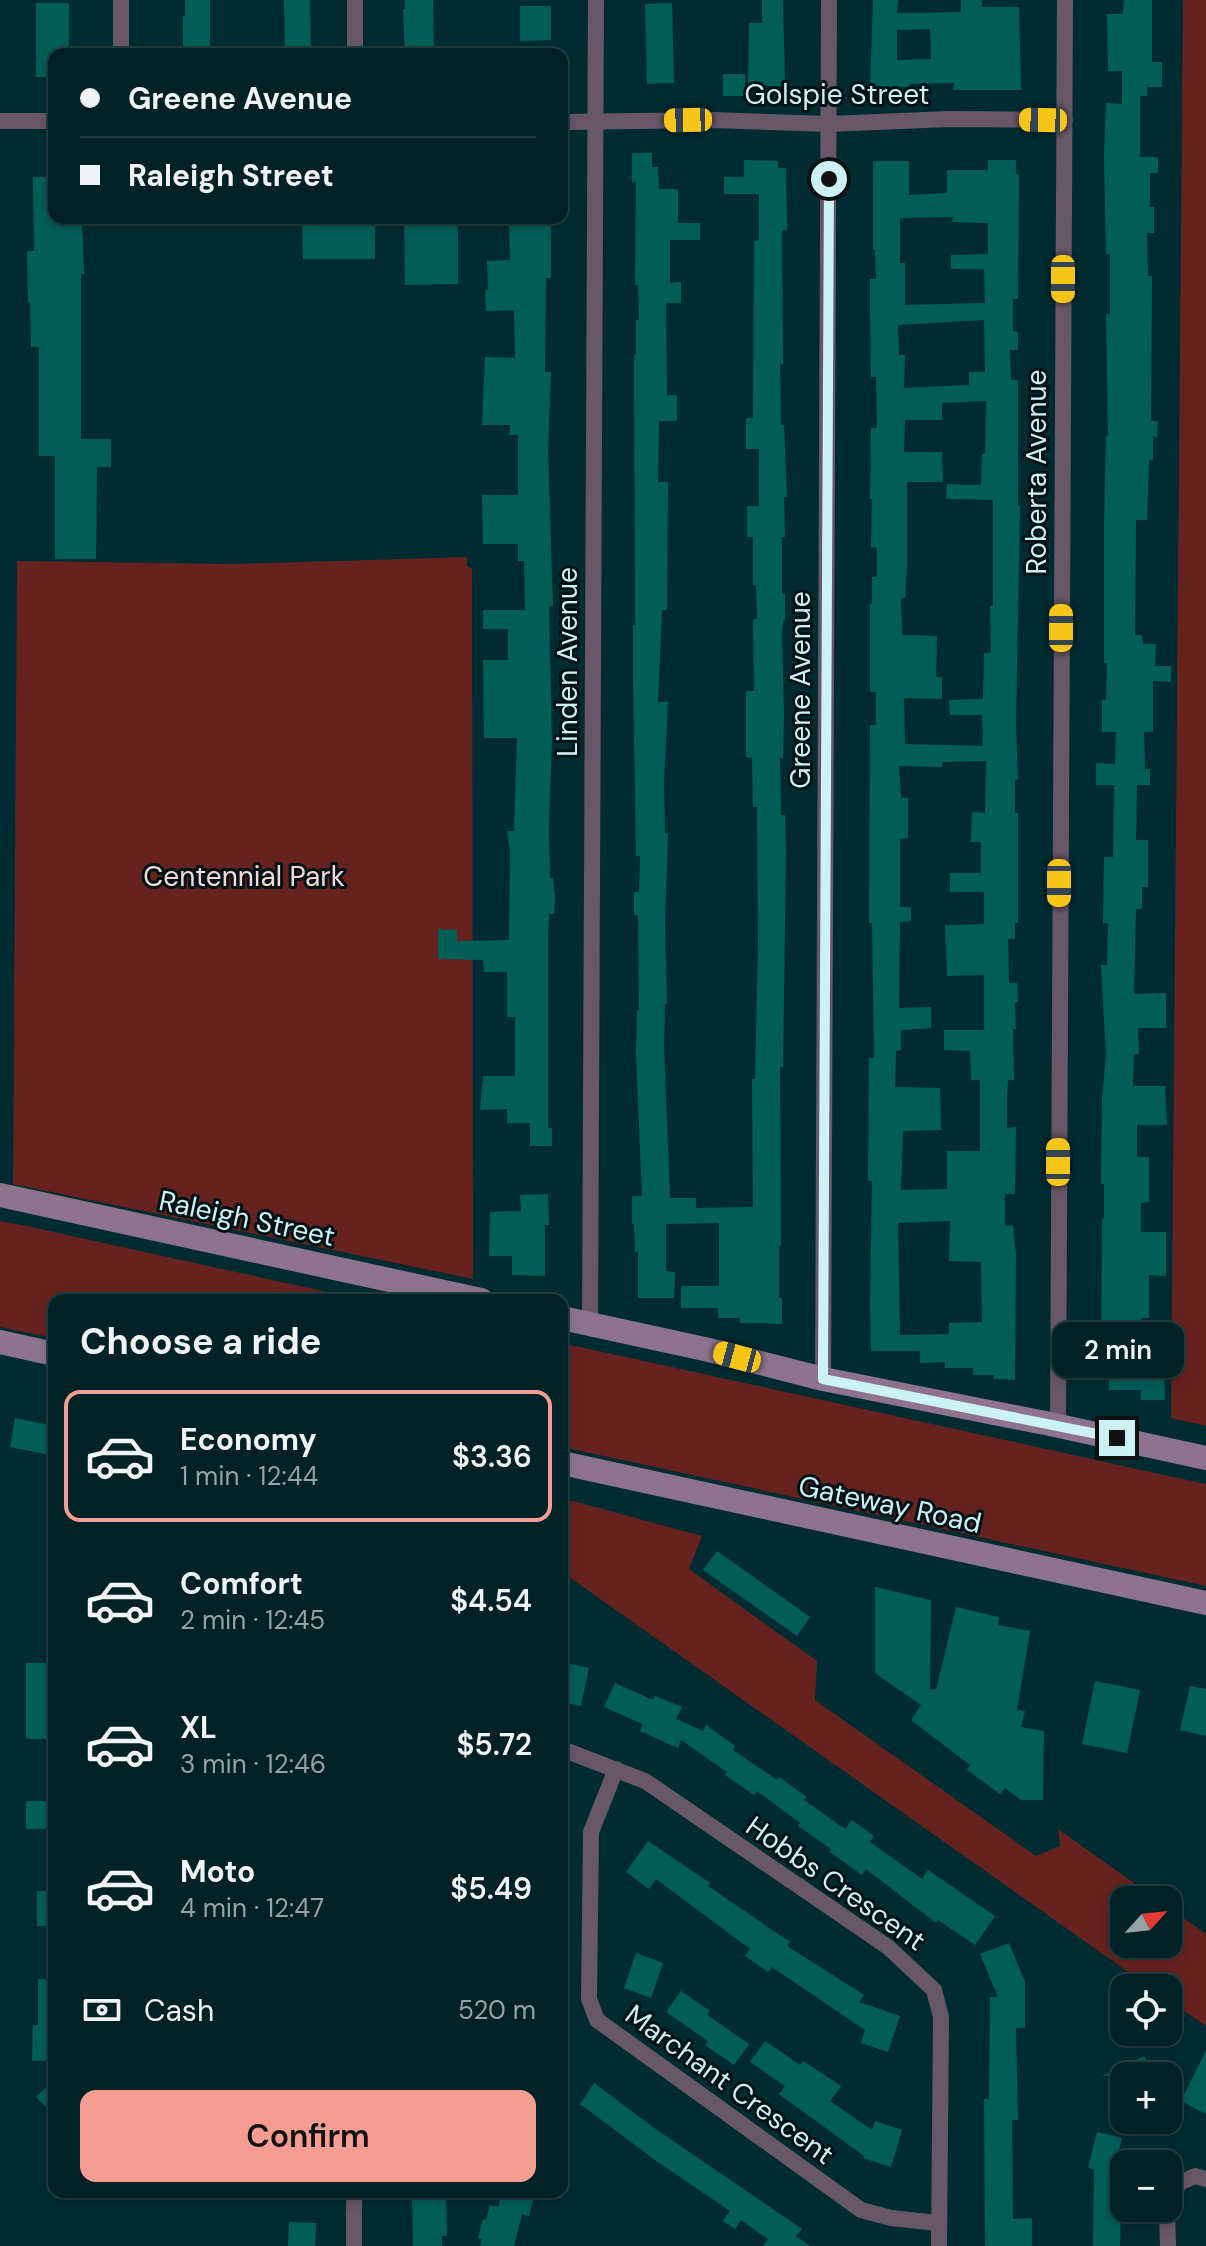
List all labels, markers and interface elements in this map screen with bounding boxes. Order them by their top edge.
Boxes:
street label: Golspie Street [744,76,930,113]
text: Greene Avenue [128,79,352,118]
car [664,108,712,132]
car [1019,108,1067,132]
text: Raleigh Street [128,156,334,195]
route start [811,161,847,197]
car [1051,255,1075,303]
street label: Roberta Avenue [1018,370,1055,575]
street label: Linden Avenue [549,567,586,757]
street label: Greene Avenue [782,591,819,789]
car [1049,604,1073,652]
park label: Centennial Park [143,858,345,895]
car [1047,859,1071,907]
car [1046,1138,1070,1186]
street label: Raleigh Street [156,1182,338,1255]
text: Choose a ride [80,1318,321,1365]
callout: 2 min [1051,1322,1183,1378]
text: 2 min [1084,1333,1152,1367]
car [711,1339,763,1375]
icon: car [84,1420,156,1492]
text: Economy [180,1420,317,1459]
route end [1099,1420,1135,1456]
text: $3.36 [452,1437,532,1476]
text: 1 min · 12:44 [180,1459,318,1493]
street label: Gateway Road [795,1467,985,1542]
icon: car [84,1564,156,1636]
text: Comfort [180,1564,303,1603]
text: $4.54 [450,1581,532,1620]
text: 2 min · 12:45 [180,1603,325,1637]
icon: car [84,1708,156,1780]
text: XL [180,1708,217,1747]
text: $5.72 [456,1725,532,1764]
text: 3 min · 12:46 [180,1747,326,1781]
street label: Hobbs Crescent [739,1808,933,1959]
icon: car [84,1852,156,1924]
text: Moto [180,1852,255,1891]
text: $5.49 [450,1869,532,1908]
north arrow [1110,1886,1182,1958]
map controls [1110,1886,1182,2222]
text: 4 min · 12:47 [180,1891,324,1925]
button: locate [1110,1974,1182,2046]
icon: cash [80,1988,124,2032]
text: Cash [144,1991,214,2030]
text: 520 m [458,1993,536,2027]
street label: Marchant Crescent [618,1996,841,2173]
button: + [1110,2062,1182,2134]
button: Confirm [80,2090,536,2182]
button: − [1110,2150,1182,2222]

